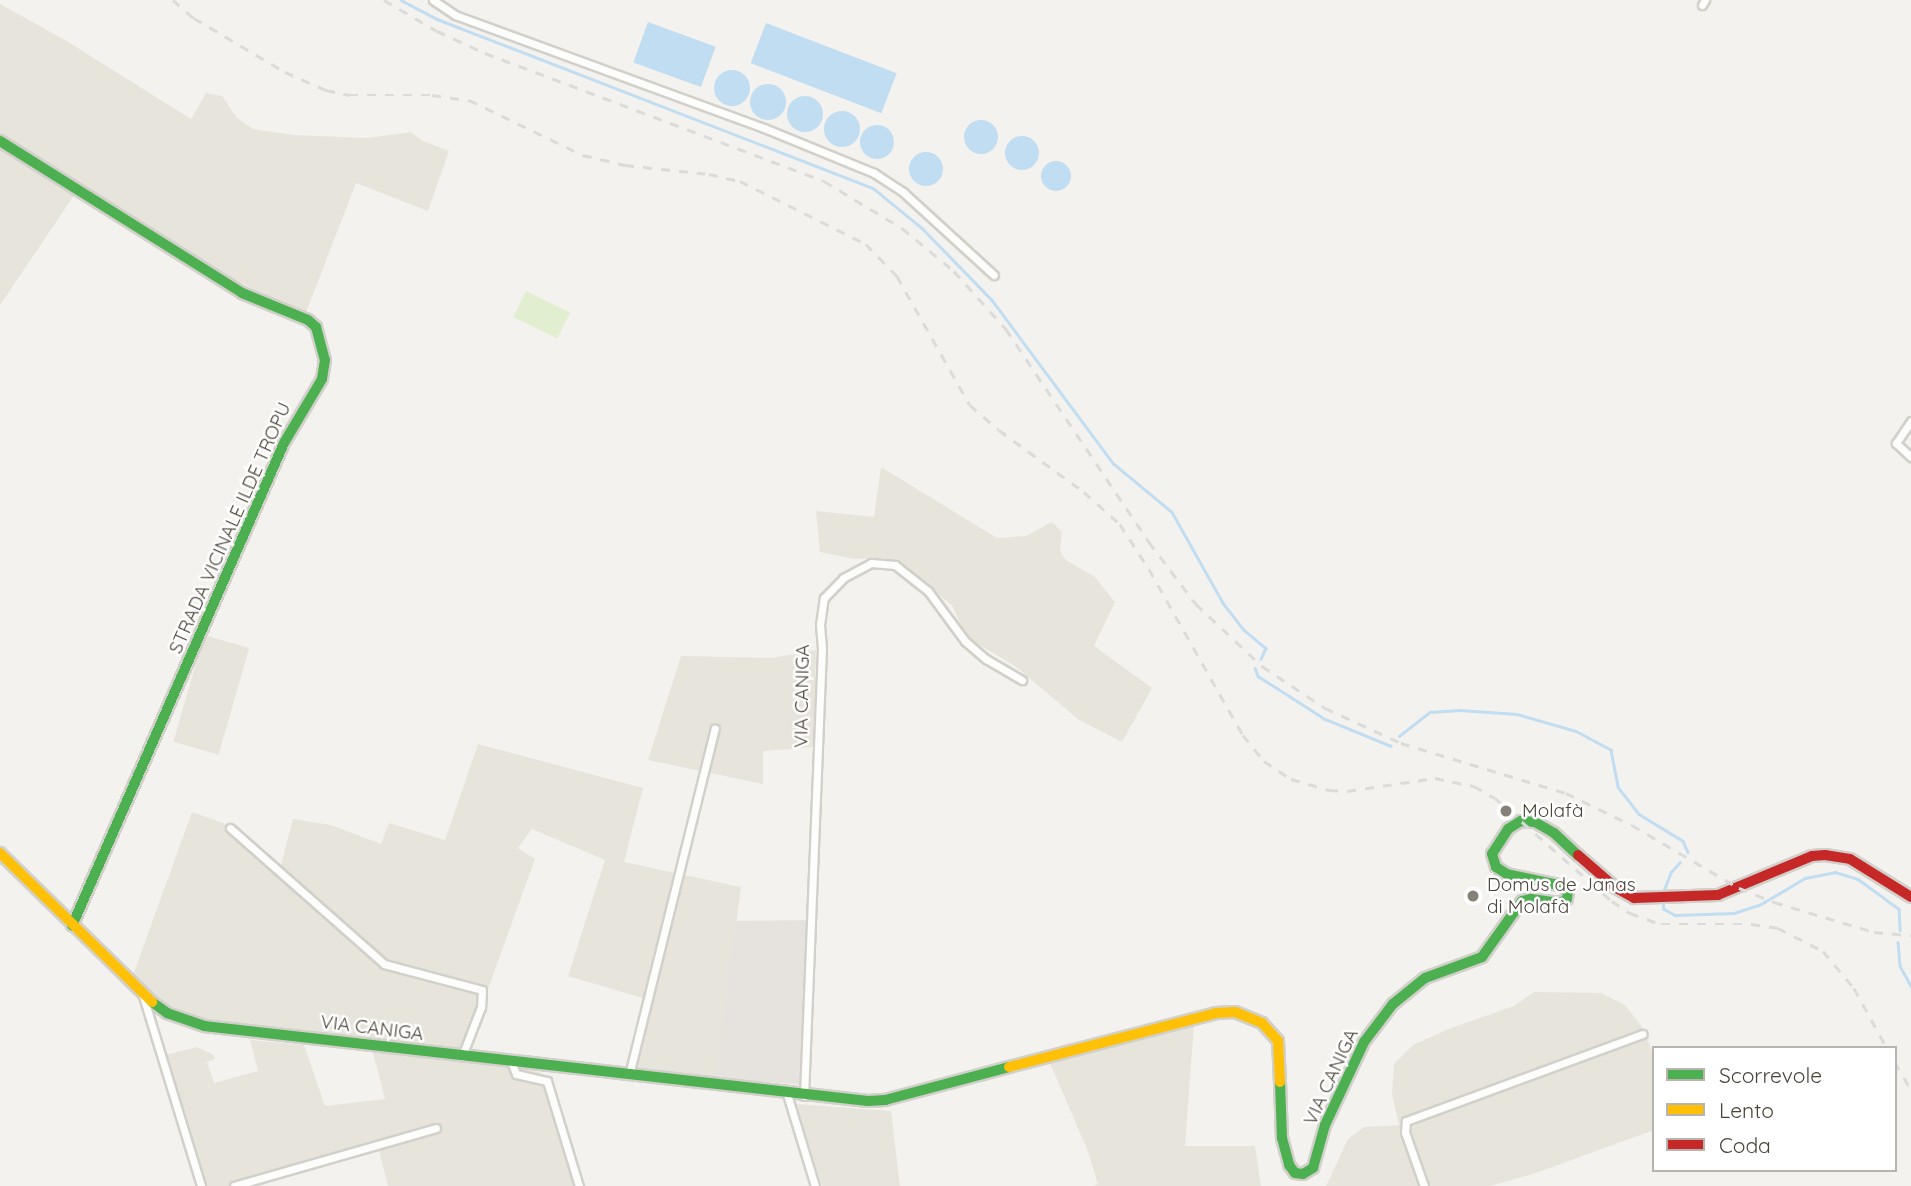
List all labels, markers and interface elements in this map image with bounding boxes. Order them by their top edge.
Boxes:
street label: STRADA VICINALE ILDE TROPU [164,399,296,657]
street label: VIA CANIGA [790,644,814,748]
place label: Molafà [1522,800,1583,822]
marker: Molafà [1496,801,1516,821]
place label: Domus de Janas di Molafà [1487,874,1636,918]
marker: Domus de Janas di Molafà [1465,888,1481,904]
street label: VIA CANIGA [319,1010,425,1046]
street label: VIA CANIGA [1299,1025,1363,1129]
legend [1652,1046,1897,1172]
text: Scorrevole [1719,1062,1822,1088]
text: Lento [1719,1097,1774,1123]
text: Coda [1719,1132,1771,1158]

